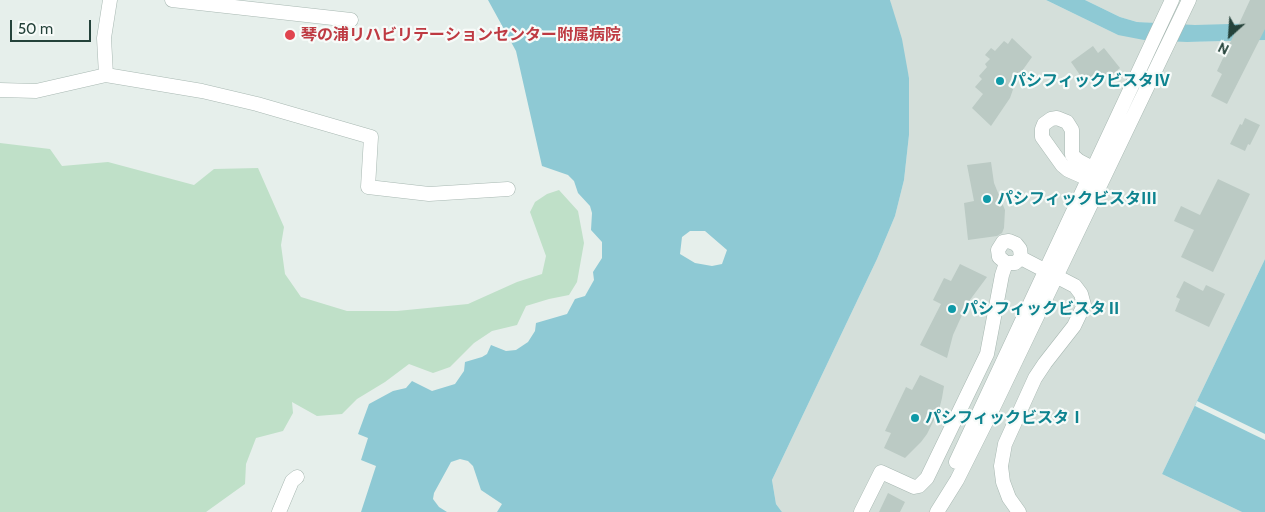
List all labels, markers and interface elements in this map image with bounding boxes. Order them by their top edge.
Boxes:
scale bar [12,10,94,42]
north arrow [1205,10,1255,60]
text: 50 m [18,20,53,38]
place label: 琴の浦リハビリテーションセンター附属病院 [301,25,621,45]
marker: 琴の浦リハビリテーションセンター附属病院 [283,28,297,42]
text: N [1215,38,1232,59]
place label: パシフィックビスタⅣ [1010,71,1170,91]
marker: パシフィックビスタⅣ [994,75,1006,87]
place label: パシフィックビスタⅢ [997,189,1157,209]
marker: パシフィックビスタⅢ [981,193,993,205]
place label: パシフィックビスタⅡ [962,299,1122,319]
marker: パシフィックビスタⅡ [946,303,958,315]
place label: パシフィックビスタⅠ [925,408,1085,428]
marker: パシフィックビスタⅠ [909,412,921,424]

